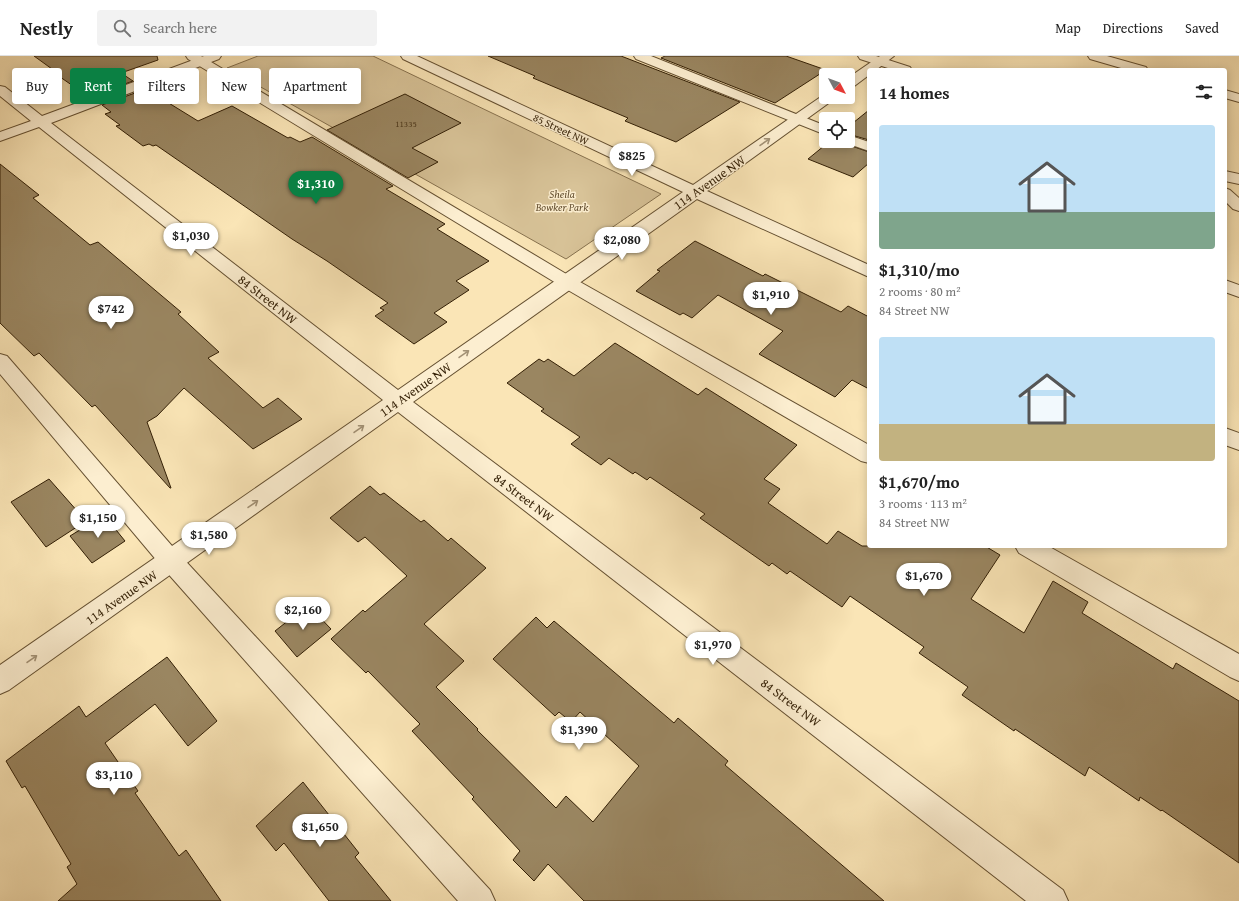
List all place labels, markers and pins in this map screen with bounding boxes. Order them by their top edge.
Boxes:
pin: $825 [608,143,656,177]
pin: $1,310 [283,171,349,205]
pin: $1,030 [158,223,224,257]
pin: $2,080 [589,227,655,261]
pin: $1,910 [738,282,804,316]
pin: $742 [87,296,135,330]
pin: $1,150 [65,505,131,539]
pin: $1,580 [176,522,242,556]
pin: $1,670 [891,563,957,597]
pin: $2,160 [270,597,336,631]
pin: $1,970 [680,632,746,666]
pin: $1,390 [546,717,612,751]
pin: $3,110 [81,762,147,796]
pin: $1,650 [287,814,353,848]

